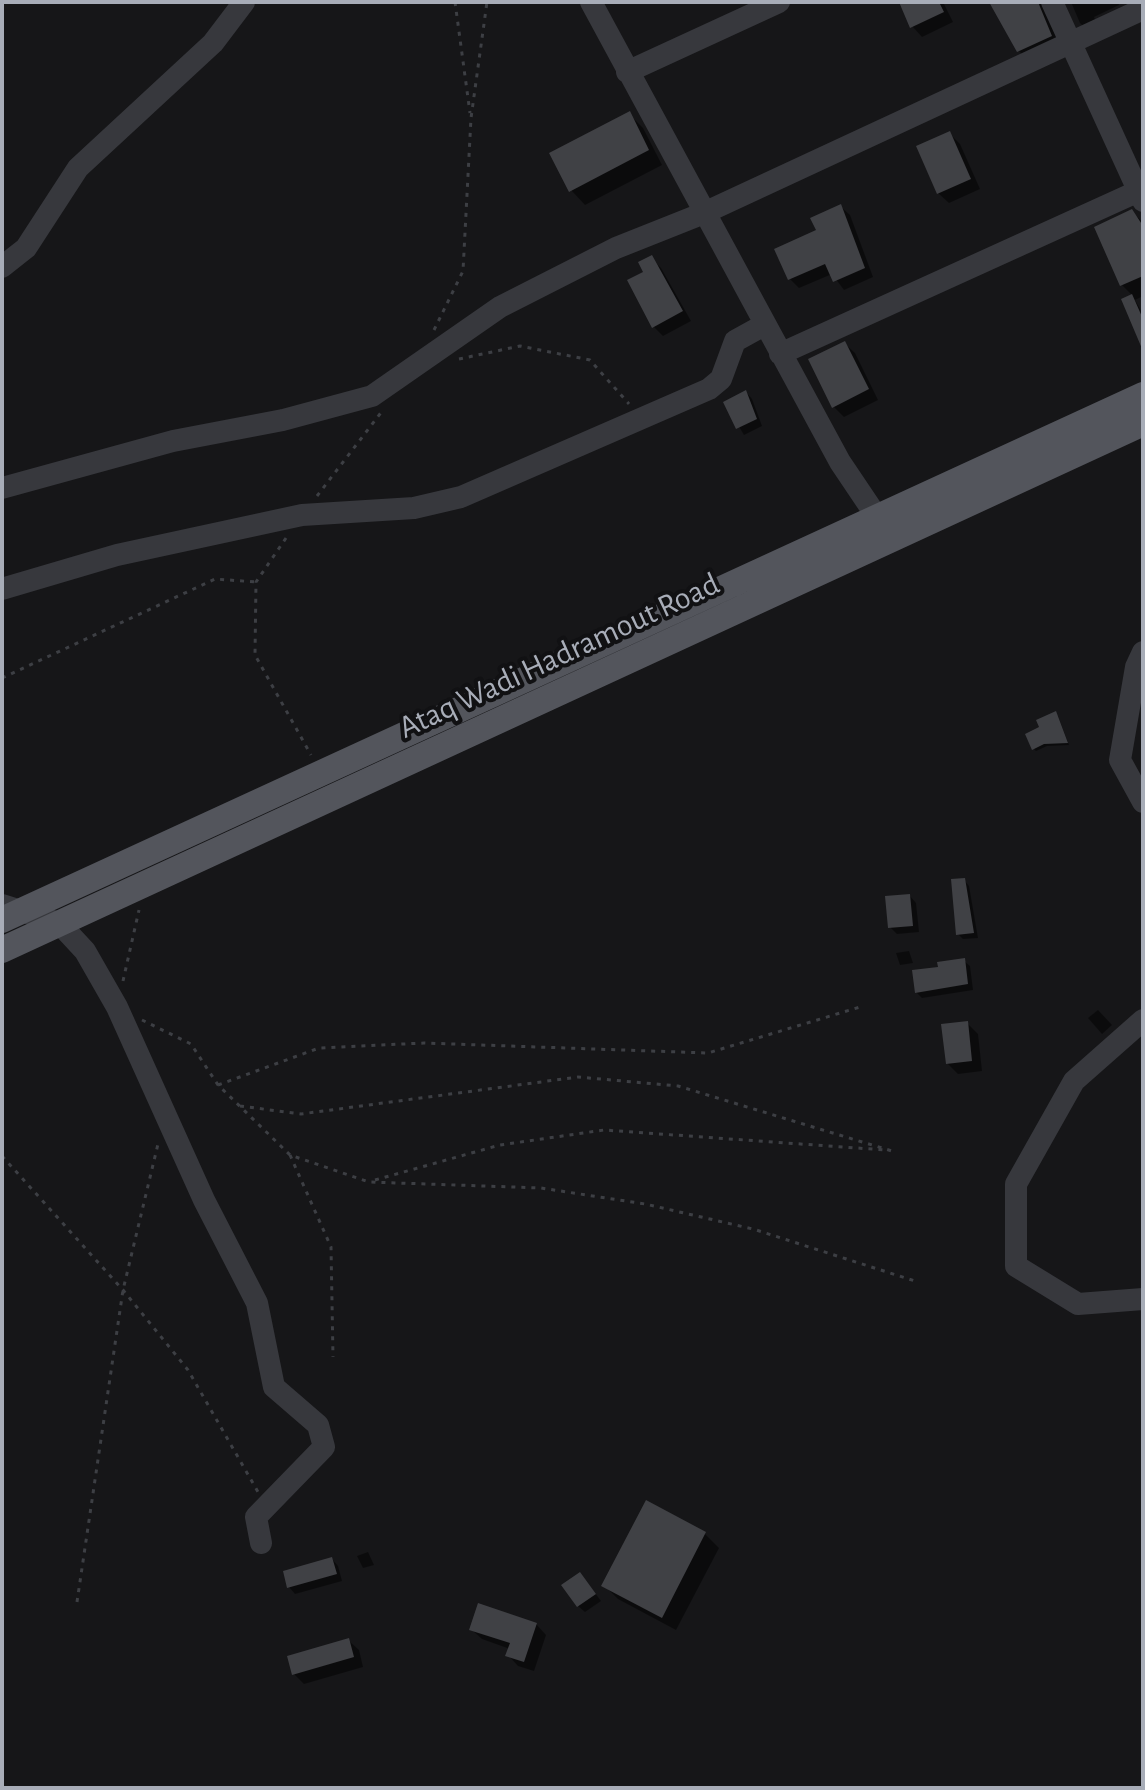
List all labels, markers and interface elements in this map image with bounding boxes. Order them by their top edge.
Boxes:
street label: Ataq Wadi Hadramout Road [393,565,725,747]

